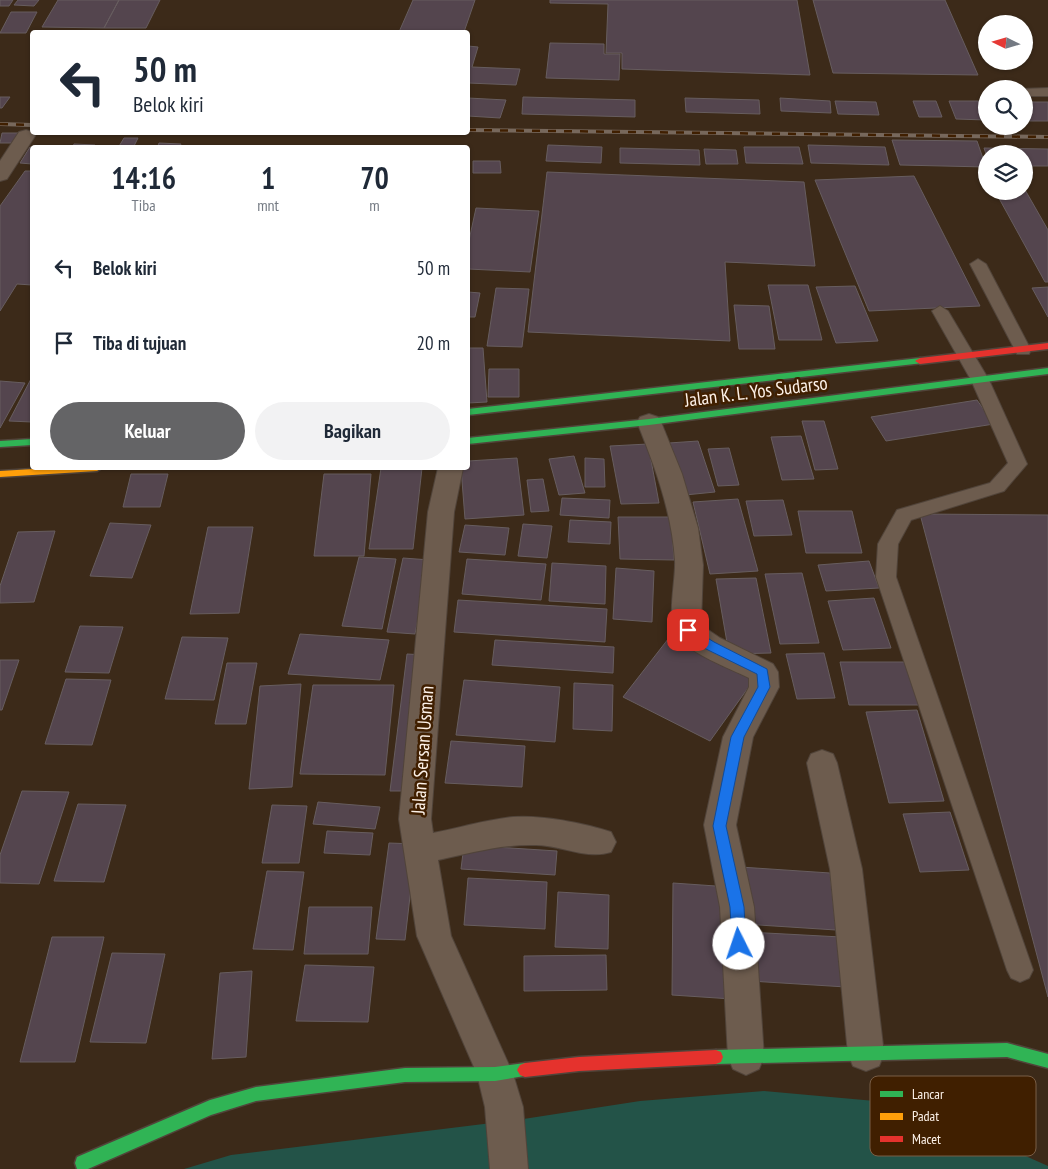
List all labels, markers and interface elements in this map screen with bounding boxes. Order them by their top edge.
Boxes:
north arrow [978,15,1032,70]
map controls [978,15,1033,200]
text: 50 m [133,46,197,92]
icon: left [50,50,115,115]
button: search [978,80,1033,135]
text: Belok kiri [133,90,204,118]
button: layers [978,145,1033,200]
text: 14:16 [111,158,176,197]
text: 1 [261,158,275,197]
text: 70 [360,158,389,197]
text: Tiba [132,195,156,215]
text: mnt [257,195,279,215]
text: m [369,195,380,215]
icon: left [50,254,78,282]
text: Belok kiri [93,256,157,280]
text: 50 m [417,256,450,280]
icon: arrive [50,329,78,357]
text: Tiba di tujuan [93,331,186,355]
text: 20 m [417,331,450,355]
street label: Jalan K. L. Yos Sudarso [682,370,829,412]
button: Keluar [50,402,245,460]
button: Bagikan [255,402,450,460]
pin [667,609,709,651]
icon: arrive [674,616,702,644]
street label: Jalan Sersan Usman [405,685,438,816]
position arrow [712,917,764,969]
legend [870,1076,1036,1156]
text: Lancar [912,1085,944,1103]
text: Padat [912,1107,939,1125]
text: Macet [912,1130,941,1148]

